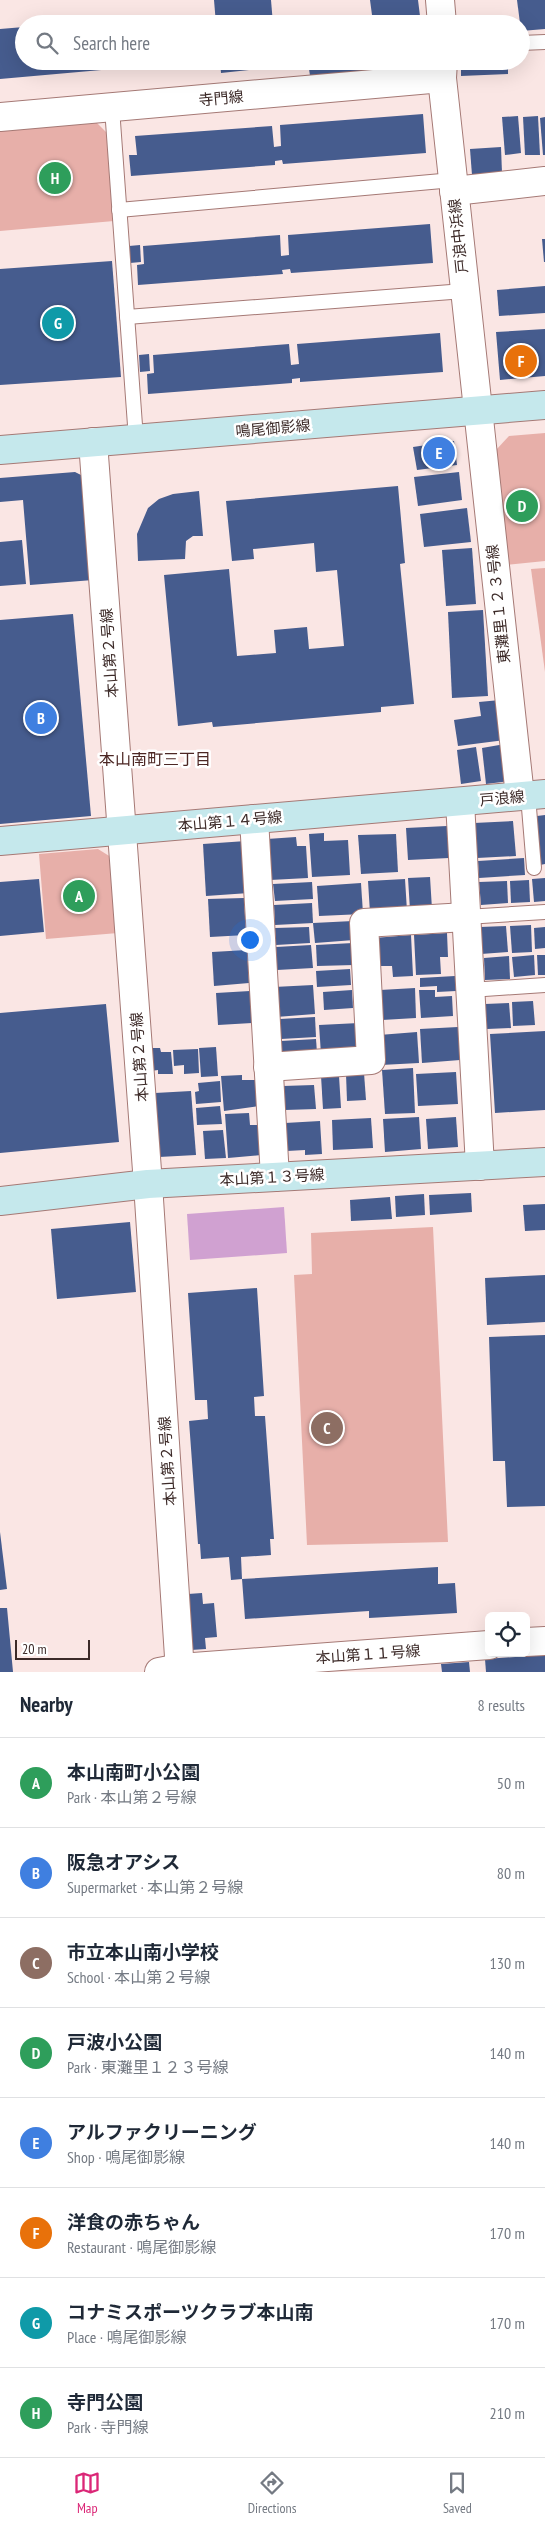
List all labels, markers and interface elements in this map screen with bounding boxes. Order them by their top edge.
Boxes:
search box [15,15,530,70]
icon: search [33,29,61,57]
text: Search here [73,31,150,55]
street label: 寺門線 [198,87,244,109]
pin: H [39,159,71,197]
street label: 戸浪中浜線 [445,198,471,274]
pin: G [42,304,74,342]
pin: F [505,342,537,380]
street label: 鳴尾御影線 [235,415,311,441]
pin: E [423,434,455,472]
pin: D [506,487,538,525]
street label: 東灘里１２３号線 [482,543,514,665]
street label: 本山第２号線 [96,607,122,699]
pin: B [25,699,57,737]
district label: 本山南町三丁目 [99,749,211,769]
street label: 戸浪線 [479,787,525,809]
street label: 本山第１４号線 [177,807,283,835]
pin: A [63,877,95,915]
your location [237,927,263,953]
street label: 本山第２号線 [126,1011,152,1103]
street label: 本山第１３号線 [219,1165,325,1189]
pin: C [311,1409,343,1447]
street label: 本山第２号線 [154,1415,180,1507]
map controls [485,1612,530,1657]
button: locate [485,1612,530,1657]
scale bar [15,1637,90,1660]
text: 20 m [22,1640,47,1658]
street label: 本山第１１号線 [315,1641,421,1667]
text: Nearby [20,1691,73,1718]
text: 8 results [478,1695,525,1715]
text: 本山南町小公園 [67,1760,200,1784]
text: A [32,1773,40,1793]
text: 50 m [497,1773,525,1793]
text: Park · 本山第２号線 [67,1787,197,1807]
text: 阪急オアシス [67,1850,180,1874]
text: B [32,1863,40,1883]
text: 80 m [497,1863,525,1883]
text: Supermarket · 本山第２号線 [67,1877,243,1897]
text: 市立本山南小学校 [67,1940,219,1964]
text: C [32,1953,40,1973]
text: 130 m [490,1953,525,1973]
text: School · 本山第２号線 [67,1967,210,1987]
text: 戸波小公園 [67,2030,162,2054]
text: D [32,2043,40,2063]
text: 140 m [490,2043,525,2063]
text: Park · 東灘里１２３号線 [67,2057,229,2077]
text: アルファクリーニング [67,2120,257,2144]
text: E [33,2133,39,2153]
text: 140 m [490,2133,525,2153]
text: Shop · 鳴尾御影線 [67,2147,185,2167]
text: 洋食の赤ちゃん [67,2210,200,2234]
text: F [33,2223,39,2243]
text: 170 m [490,2223,525,2243]
text: Restaurant · 鳴尾御影線 [67,2237,216,2257]
text: コナミスポーツクラブ本山南 [67,2300,314,2324]
text: G [32,2313,40,2333]
text: 170 m [490,2313,525,2333]
text: Place · 鳴尾御影線 [67,2327,187,2347]
text: 寺門公園 [67,2390,143,2414]
text: H [32,2403,40,2423]
text: 210 m [490,2403,525,2423]
text: Park · 寺門線 [67,2417,149,2437]
tab: Map [73,2469,101,2517]
tab: Directions [248,2469,296,2517]
tab: Saved [443,2469,472,2517]

